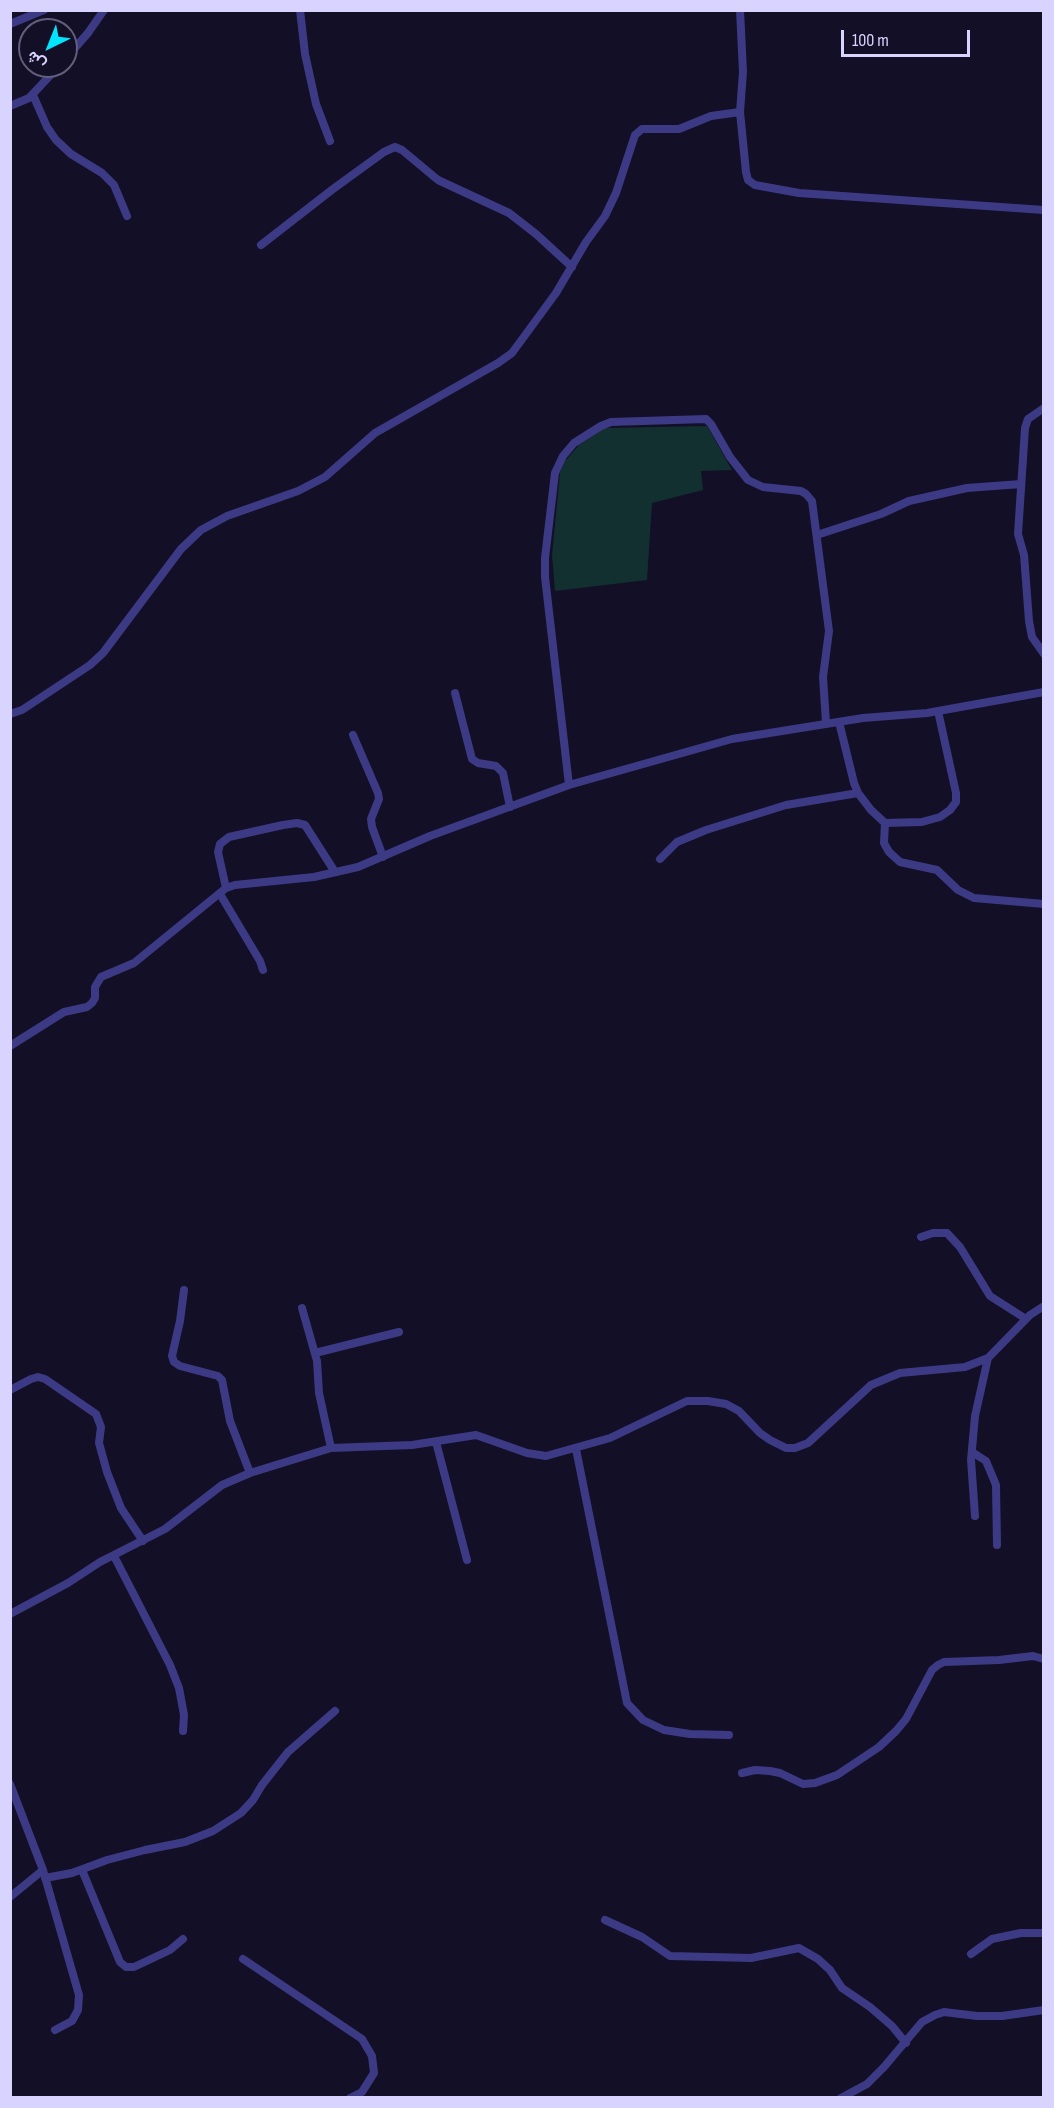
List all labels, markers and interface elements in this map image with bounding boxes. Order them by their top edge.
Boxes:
north arrow [18,18,78,78]
scale bar [844,18,973,56]
text: 100 m [852,30,889,51]
text: ش [23,47,50,74]

